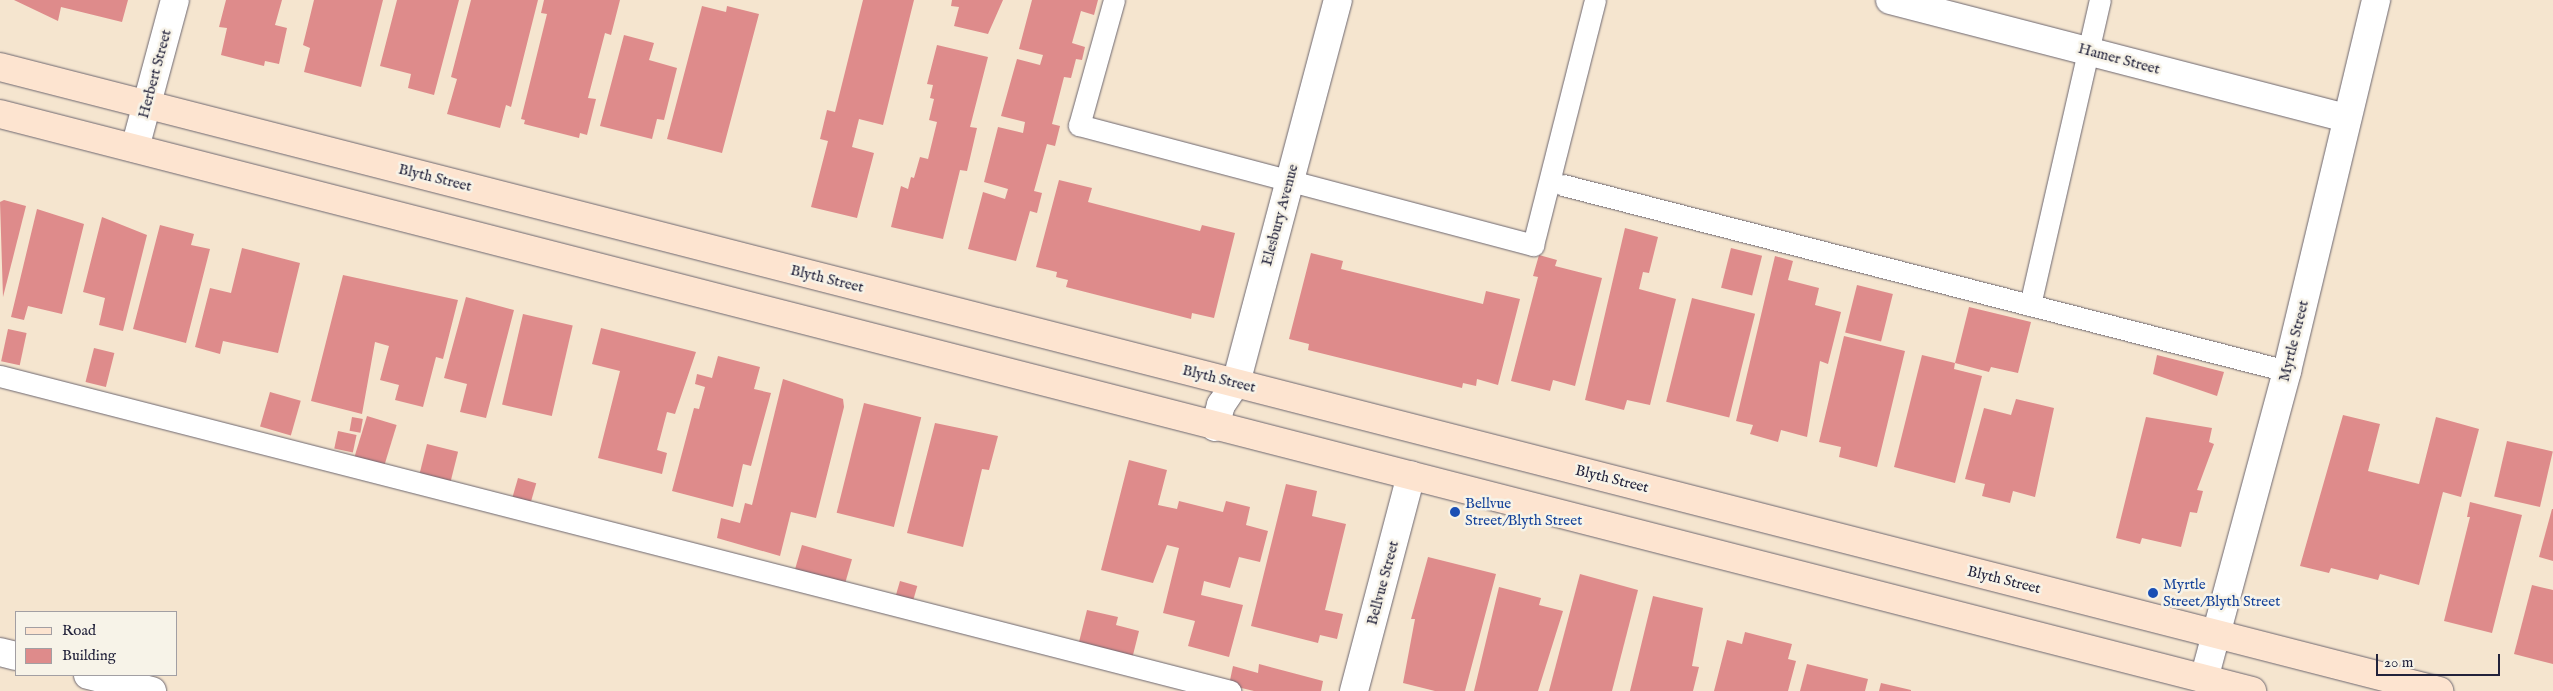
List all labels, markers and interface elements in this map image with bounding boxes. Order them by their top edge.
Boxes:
street label: Herbert Street [135,28,175,120]
street label: Hamer Street [2076,39,2162,79]
street label: Blyth Street [396,160,474,196]
street label: Elesbury Avenue [1258,162,1302,268]
street label: Blyth Street [788,261,866,297]
street label: Myrtle Street [2275,298,2313,384]
street label: Blyth Street [1180,361,1258,397]
street label: Blyth Street [1573,461,1651,497]
place label: Bellvue Street/Blyth Street [1465,494,1582,529]
marker: Bellvue Street/Blyth Street [1449,506,1461,518]
street label: Bellvue Street [1363,539,1403,627]
street label: Blyth Street [1965,562,2043,598]
place label: Myrtle Street/Blyth Street [2163,575,2280,610]
marker: Myrtle Street/Blyth Street [2147,587,2159,599]
legend [15,611,178,676]
text: Road [62,621,96,640]
scale bar [2378,644,2502,676]
text: Building [62,646,116,665]
text: 20 m [2384,653,2413,672]

